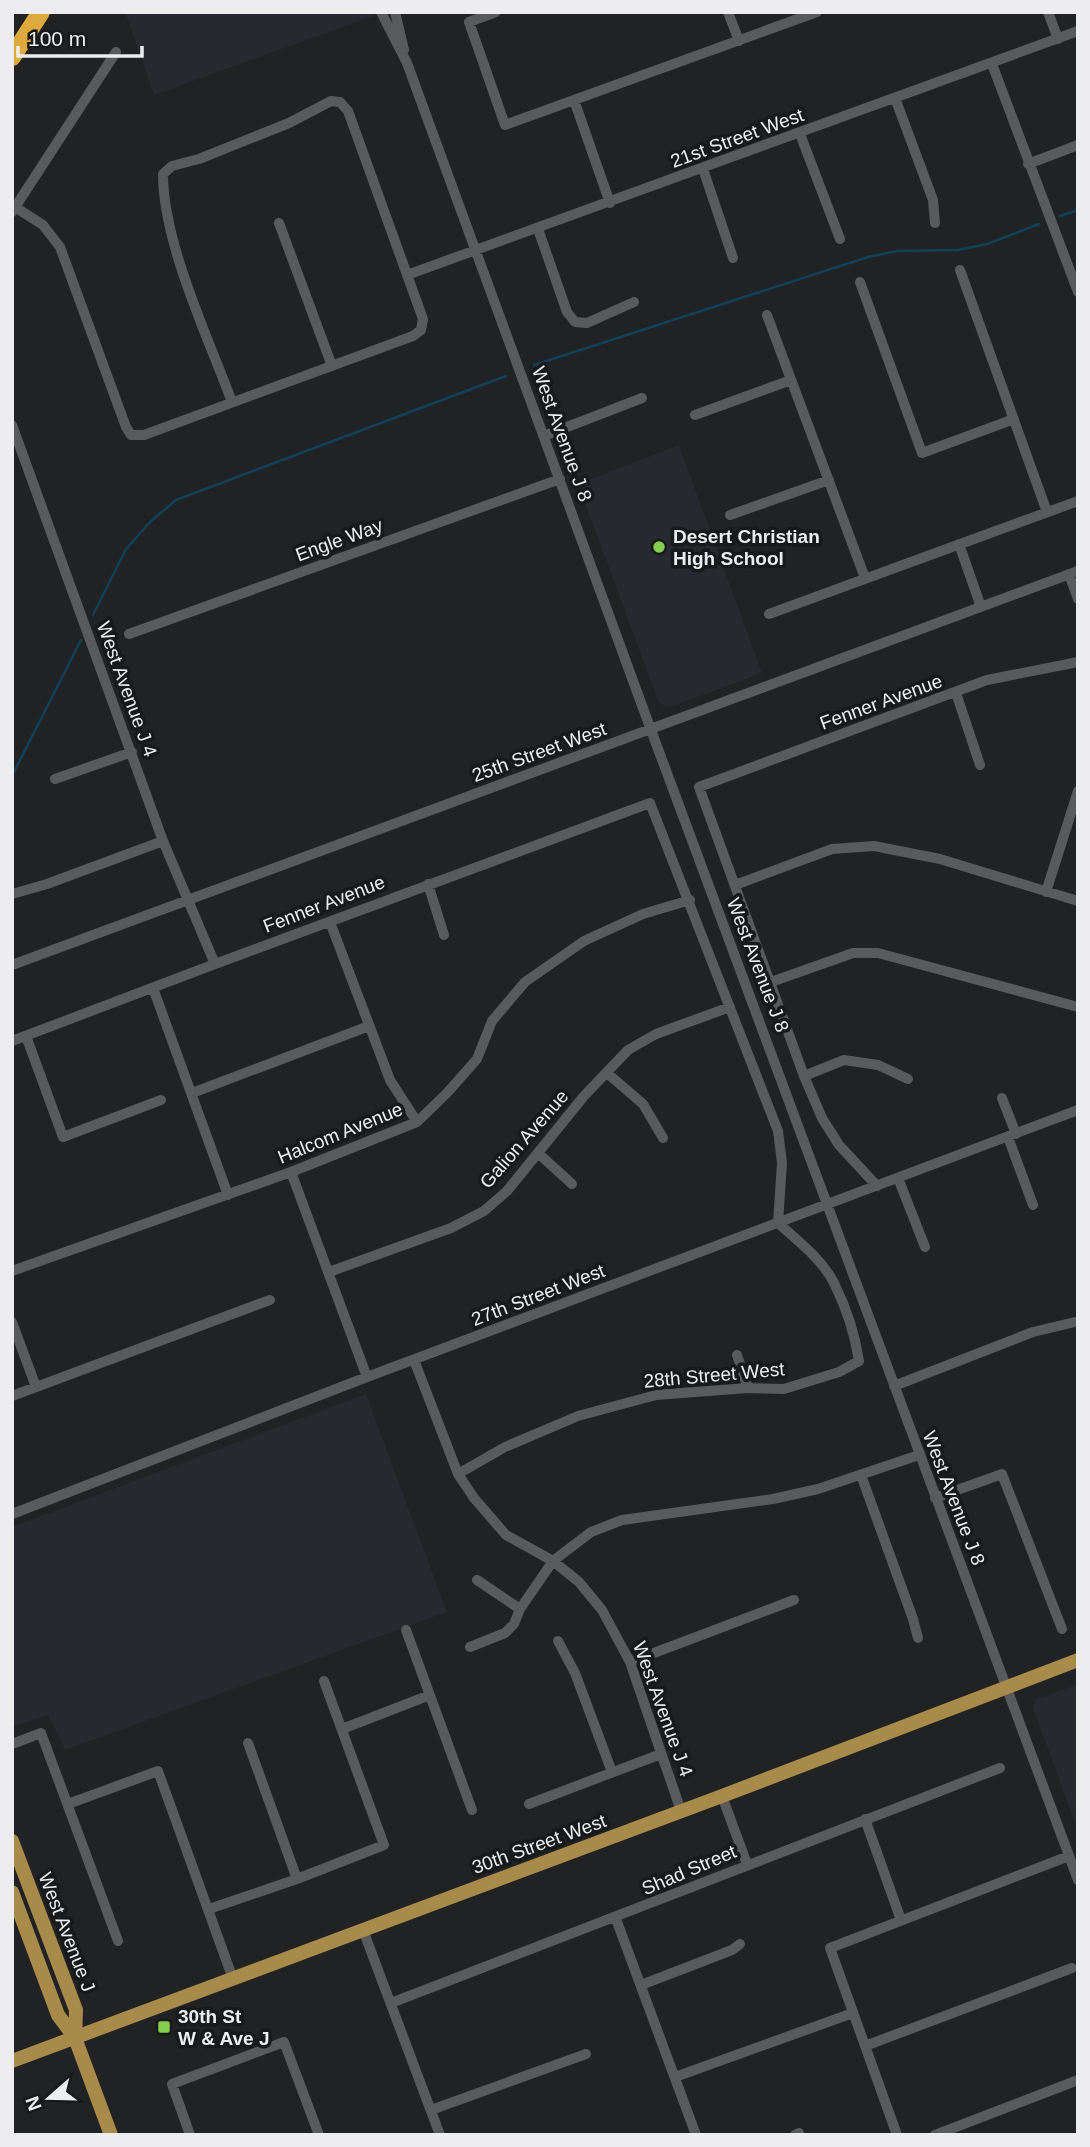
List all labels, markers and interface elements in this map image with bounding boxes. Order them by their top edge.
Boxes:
scale bar [18,14,142,58]
text: 100 m [28,27,86,50]
street label: 21st Street West [668,104,807,172]
street label: West Avenue J 8 [528,364,596,504]
street label: Engle Way [293,514,386,565]
place label: Desert Christian High School [673,526,820,569]
marker: Desert Christian High School [651,539,667,555]
street label: West Avenue J 4 [93,619,161,760]
street label: Fenner Avenue [817,670,945,734]
street label: 25th Street West [469,718,610,786]
street label: Fenner Avenue [260,871,388,937]
street label: West Avenue J 8 [723,895,793,1035]
street label: Galion Avenue [476,1086,572,1192]
street label: Halcom Avenue [275,1098,405,1168]
street label: 27th Street West [468,1260,608,1330]
street label: 28th Street West [643,1358,786,1392]
street label: West Avenue J 8 [919,1428,989,1568]
street label: West Avenue J 4 [629,1639,697,1780]
street label: 30th Street West [469,1810,610,1878]
street label: Shad Street [639,1840,740,1899]
street label: West Avenue J [35,1869,99,1995]
place label: 30th St W & Ave J [178,2006,270,2049]
marker: 30th St W & Ave J [156,2019,172,2035]
north arrow [14,2063,84,2133]
text: N [21,2094,46,2114]

